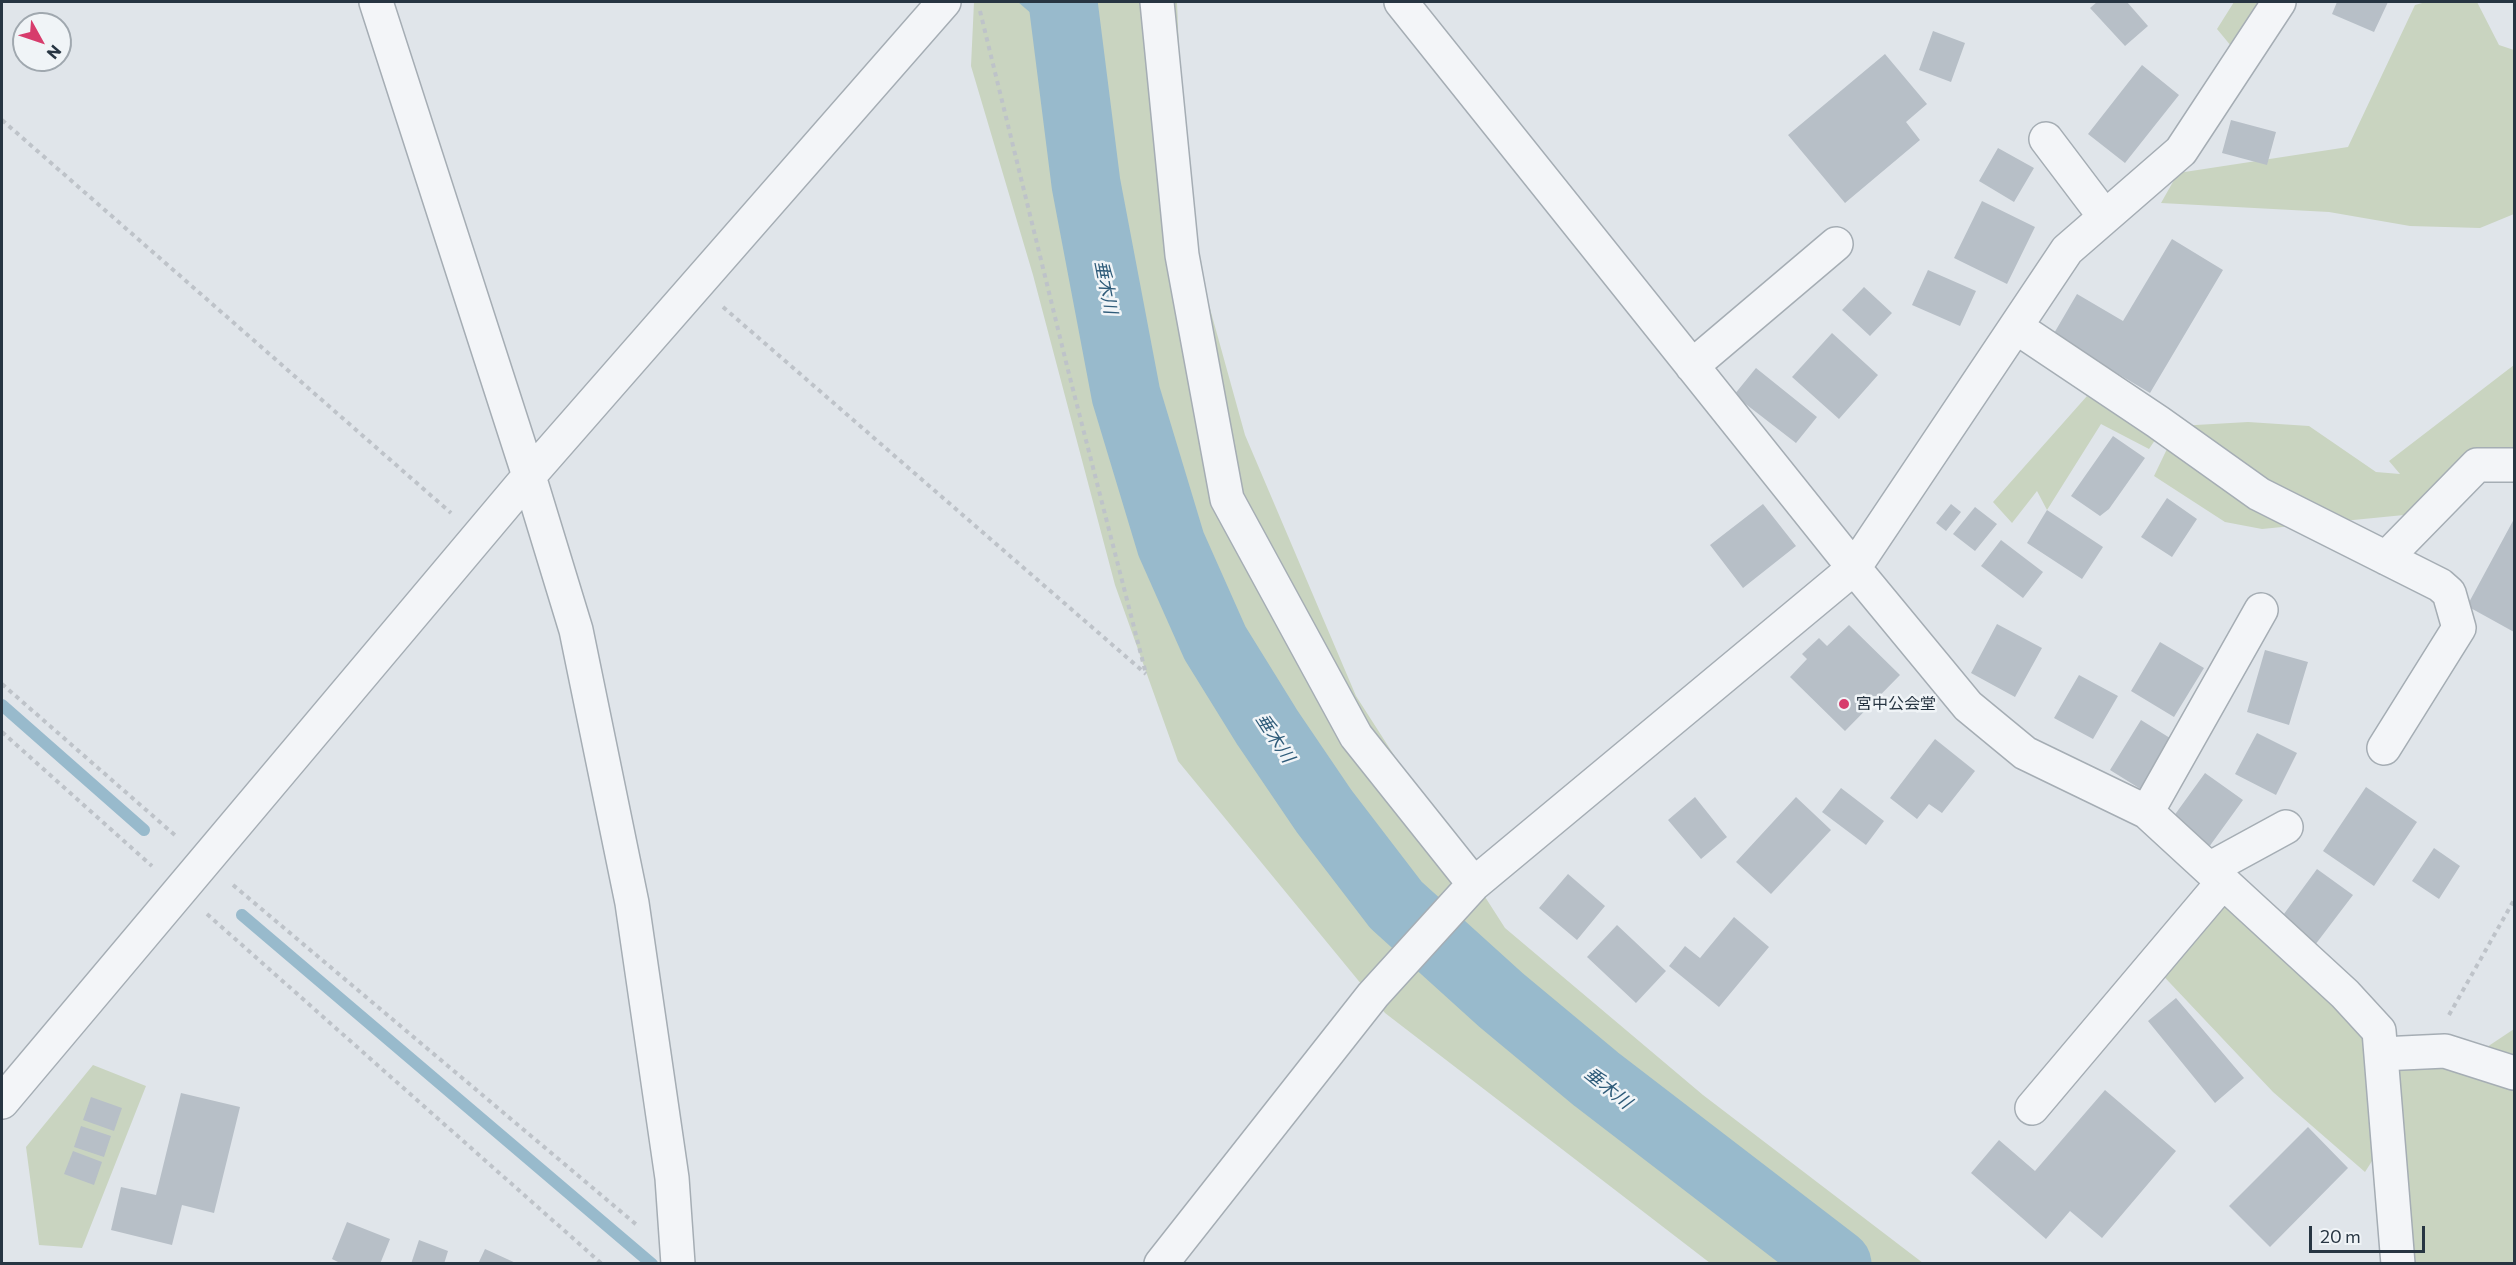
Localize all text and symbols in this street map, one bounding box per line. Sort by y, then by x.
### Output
north arrow [12,12,72,72]
text: N [44,42,66,63]
water label: 垂木川 [1090,258,1122,316]
place label: 宮中公会堂 [1856,694,1936,714]
marker: 宮中公会堂 [1837,697,1851,711]
water label: 垂木川 [1251,709,1299,767]
water label: 垂木川 [1580,1063,1636,1113]
scale bar [2312,1214,2428,1252]
text: 20 m [2320,1225,2361,1247]

